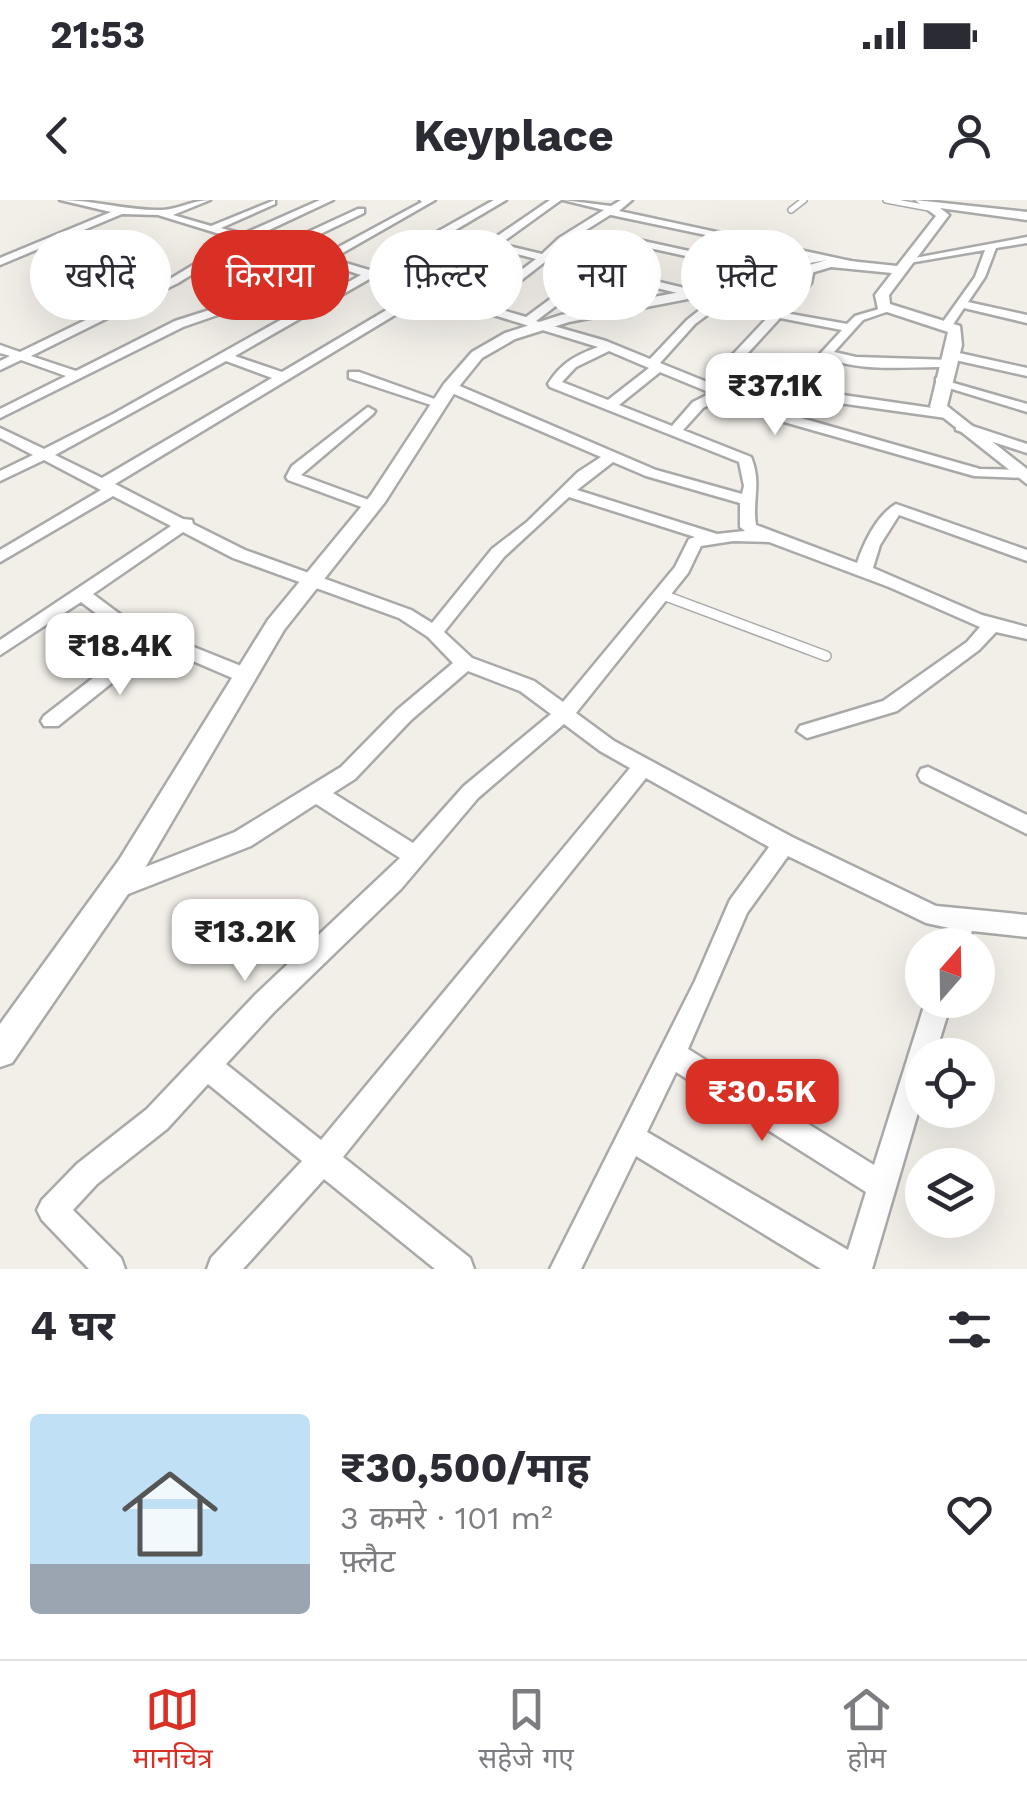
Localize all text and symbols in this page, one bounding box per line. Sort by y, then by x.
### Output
text: 21:53 [50,13,145,57]
icon: back [30,108,85,163]
icon: person [942,108,997,163]
text: Keyplace [413,109,614,162]
chip: खरीदें [30,230,171,320]
chip: किराया [191,230,349,320]
chip: फ़िल्टर [369,230,523,320]
chip: नया [543,230,661,320]
chip: फ़्लैट [681,230,812,320]
pin: ₹37.1K [694,353,856,438]
text: ₹37.1K [728,366,822,404]
pin: ₹18.4K [39,613,201,698]
text: ₹18.4K [67,626,173,664]
pin: ₹13.2K [164,899,326,984]
text: ₹13.2K [194,912,296,950]
north arrow [905,928,995,1018]
map controls [905,928,995,1238]
button: locate [905,1038,995,1128]
pin: ₹30.5K [681,1059,843,1144]
text: ₹30.5K [708,1072,816,1110]
button: layers [905,1148,995,1238]
text: 4 घर [30,1301,115,1350]
icon: filters [942,1302,997,1357]
text: ₹30,500/माह [340,1443,590,1492]
icon: home [110,1454,230,1574]
icon: heart [942,1487,997,1542]
text: 3 कमरे · 101 m² [340,1499,553,1537]
text: फ़्लैट [340,1542,395,1580]
tab: मानचित्र [133,1682,213,1779]
tab: सहेजे गए [478,1682,574,1779]
tab: होम [839,1682,894,1779]

